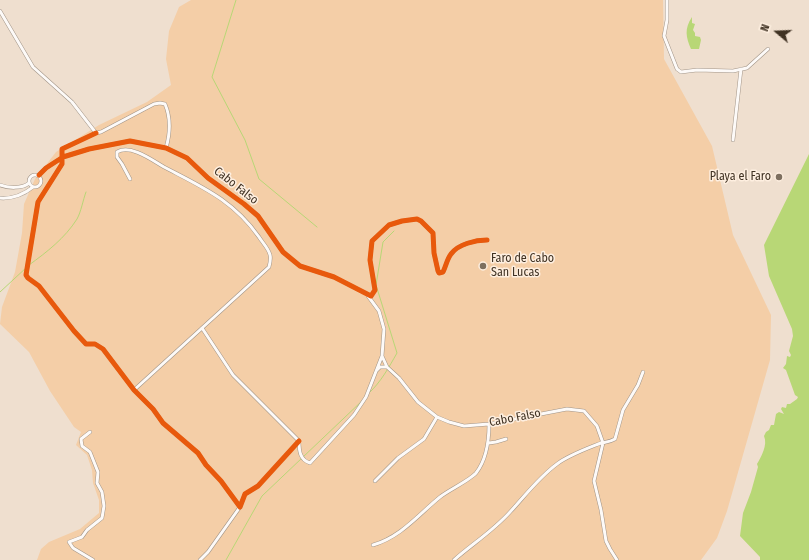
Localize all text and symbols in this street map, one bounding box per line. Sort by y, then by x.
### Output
north arrow [757,12,797,52]
text: N [758,23,772,33]
street label: Cabo Falso [211,164,261,208]
place label: Playa el Faro [710,170,771,184]
marker: Playa el Faro [774,172,784,182]
place label: Faro de Cabo San Lucas [491,252,554,280]
marker: Faro de Cabo San Lucas [478,261,488,271]
street label: Cabo Falso [488,406,542,430]

